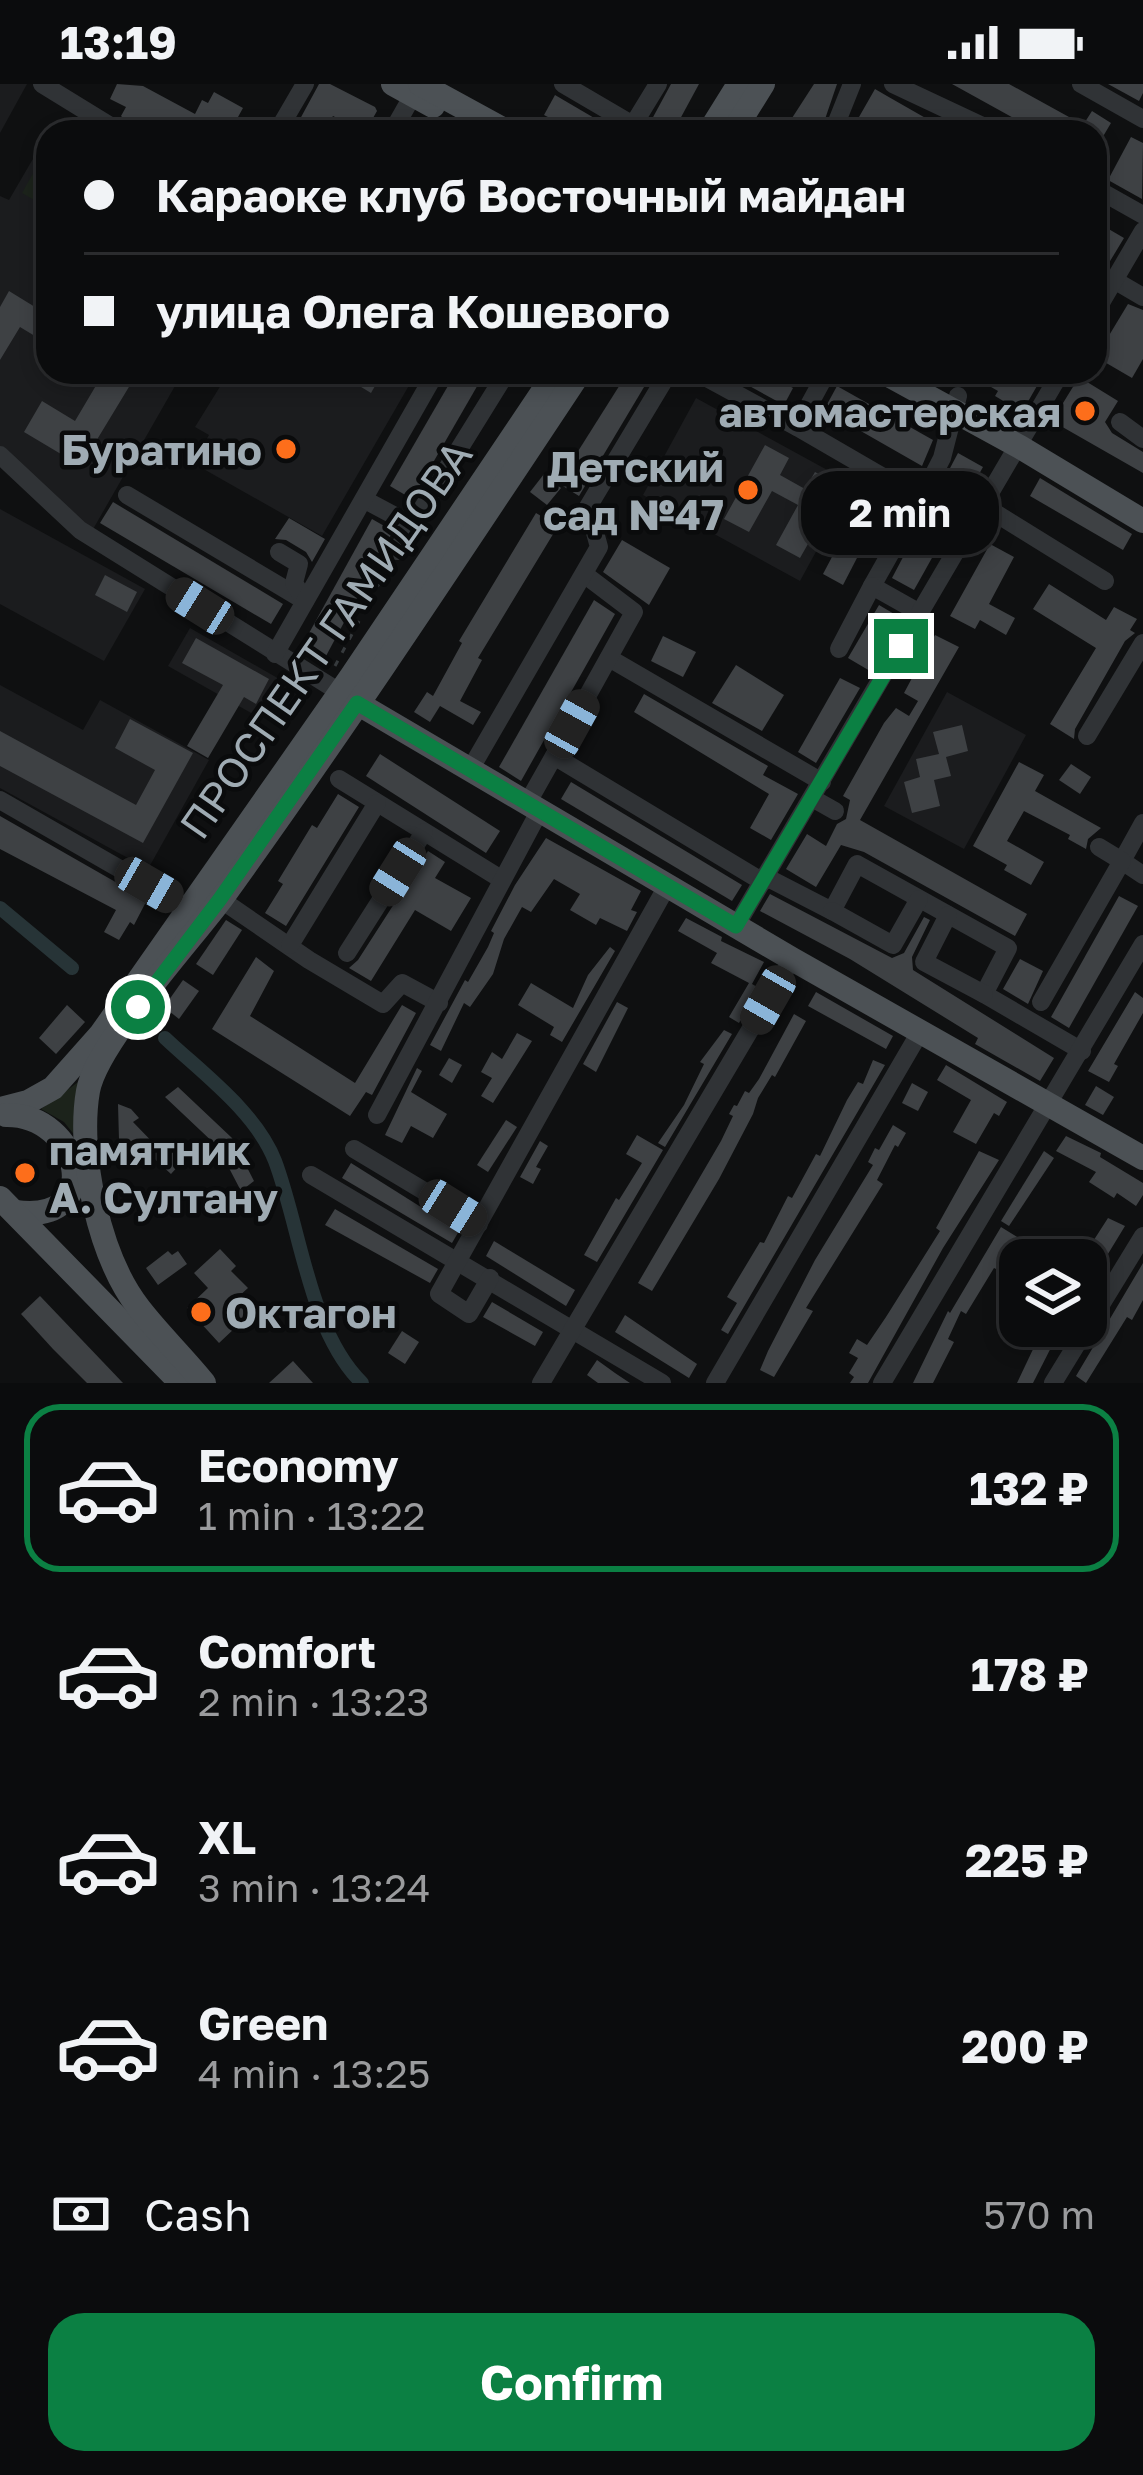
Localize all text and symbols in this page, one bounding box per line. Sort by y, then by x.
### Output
text: 13:19 [60,15,177,69]
text: Караоке клуб Восточный майдан [156,168,906,222]
text: улица Олега Кошевого [156,284,670,338]
place label: автомастерская [718,386,1061,436]
marker: автомастерская [1072,398,1098,424]
place label: Буратино [61,424,262,474]
street label: ПРОСПЕКТ ГАМИДОВА [169,431,481,847]
marker: Буратино [273,436,299,462]
place label: Детский сад №47 [543,441,724,539]
callout: 2 min [802,472,1000,556]
marker: Детский сад №47 [735,477,761,503]
text: 2 min [849,489,951,536]
car [160,572,240,640]
route end [874,619,928,673]
car [539,684,605,764]
car [364,832,432,912]
car [109,851,189,919]
car [734,960,802,1040]
route start [111,980,165,1034]
place label: памятник А. Султану [49,1124,278,1222]
marker: памятник А. Султану [12,1160,38,1186]
car [413,1174,493,1242]
map controls [999,1239,1107,1347]
button: layers [999,1239,1107,1347]
place label: Октагон [225,1287,397,1337]
marker: Октагон [188,1299,214,1325]
icon: car [54,1434,162,1542]
text: Economy [198,1438,399,1492]
text: 132 ₽ [969,1461,1089,1515]
text: 1 min · 13:22 [198,1492,426,1539]
icon: car [54,1620,162,1728]
text: Comfort [198,1624,376,1678]
text: 178 ₽ [971,1647,1089,1701]
text: 2 min · 13:23 [198,1678,429,1725]
icon: car [54,1806,162,1914]
text: XL [198,1810,256,1864]
text: 225 ₽ [965,1833,1089,1887]
text: 3 min · 13:24 [198,1864,431,1911]
icon: car [54,1992,162,2100]
text: Green [198,1996,328,2050]
text: 200 ₽ [961,2019,1089,2073]
text: 4 min · 13:25 [198,2050,430,2097]
icon: cash [48,2181,114,2247]
text: Cash [144,2187,252,2241]
text: 570 m [983,2191,1095,2238]
button: Confirm [48,2313,1095,2451]

